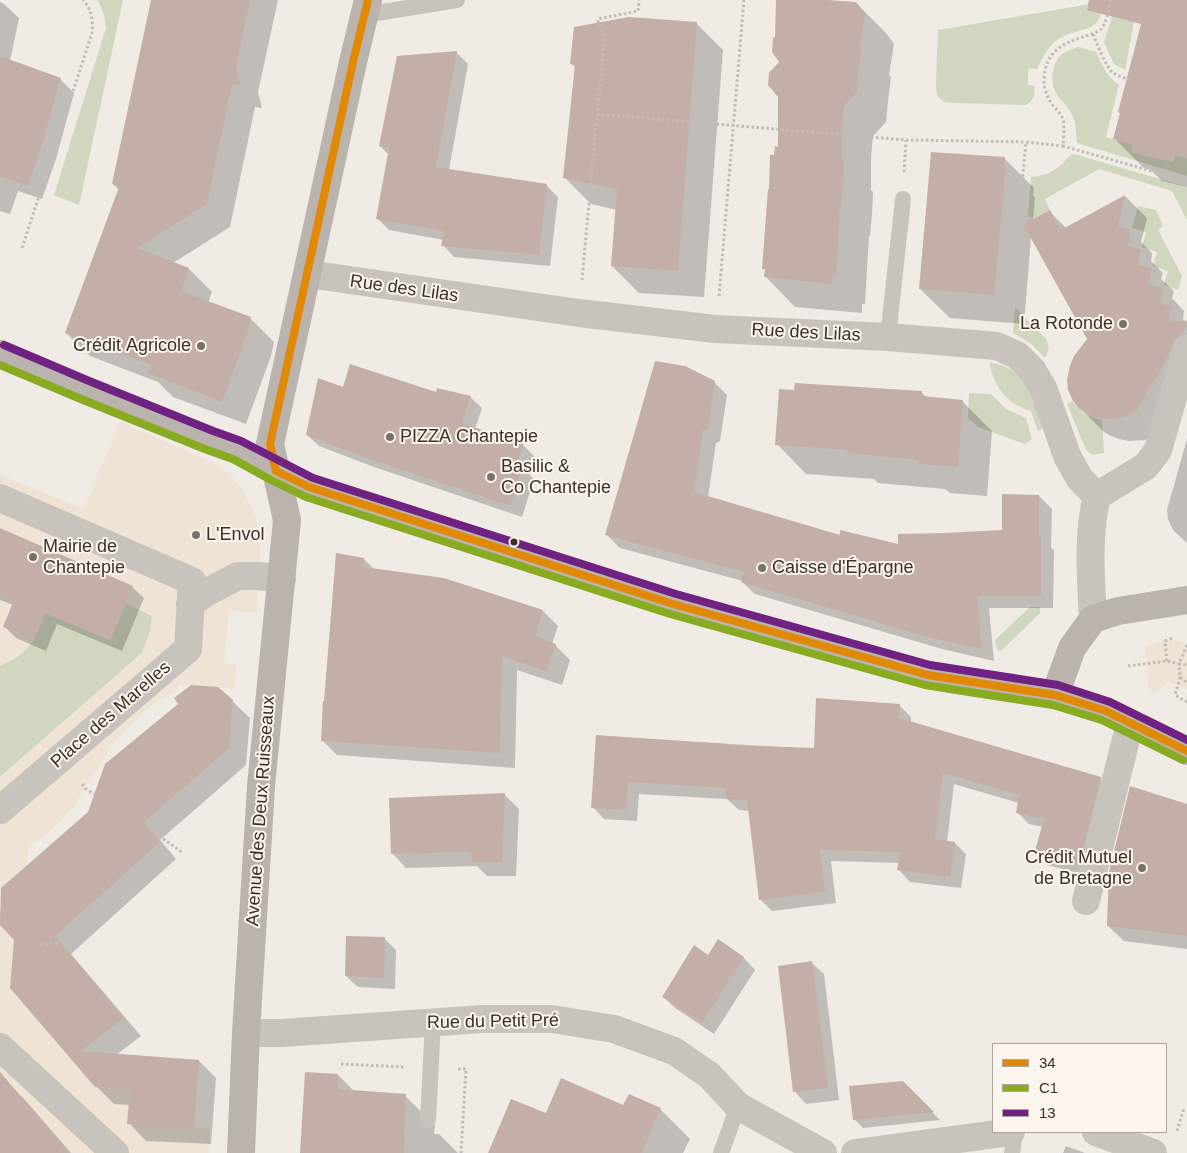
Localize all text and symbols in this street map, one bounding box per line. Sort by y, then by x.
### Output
street label: Rue des Lilas [348,271,460,307]
place label: La Rotonde [1020,313,1113,335]
marker: La Rotonde [1117,318,1129,330]
street label: Rue des Lilas [751,319,861,347]
place label: Crédit Agricole [73,335,191,357]
marker: Crédit Agricole [195,340,207,352]
place label: PIZZA Chantepie [400,426,538,448]
marker: PIZZA Chantepie [384,431,396,443]
place label: Basilic & Co Chantepie [501,456,611,498]
marker: Basilic & Co Chantepie [485,471,497,483]
place label: L'Envol [206,524,264,546]
marker: L'Envol [190,529,202,541]
place label: Mairie de Chantepie [43,536,125,578]
unlabelled marker [509,537,519,547]
marker: Mairie de Chantepie [27,551,39,563]
place label: Caisse d'Épargne [772,557,914,579]
marker: Caisse d'Épargne [756,562,768,574]
street label: Place des Marelles [47,657,175,773]
street label: Avenue des Deux Ruisseaux [242,695,280,927]
place label: Crédit Mutuel de Bretagne [1025,847,1132,890]
marker: Crédit Mutuel de Bretagne [1136,862,1148,874]
street label: Rue du Petit Pré [427,1010,559,1034]
legend [992,1043,1167,1133]
text: 34 [1039,1054,1056,1071]
text: C1 [1039,1079,1058,1096]
text: 13 [1039,1104,1056,1121]

